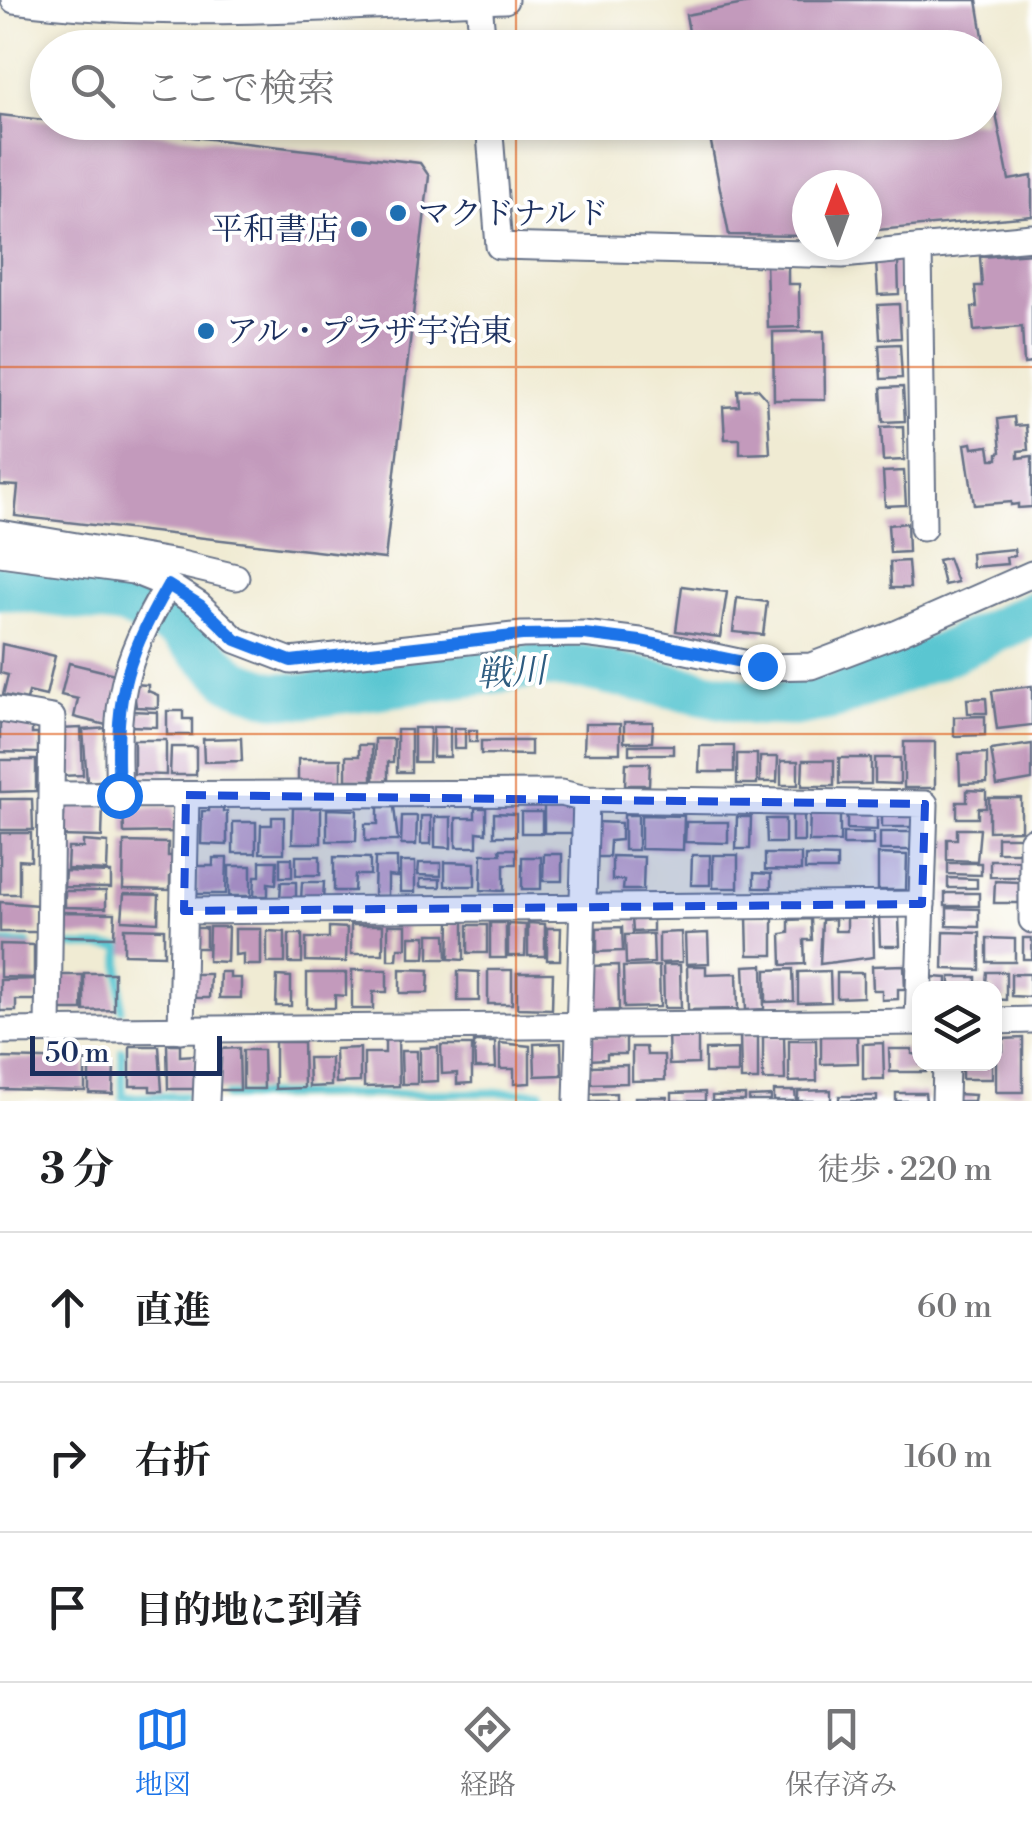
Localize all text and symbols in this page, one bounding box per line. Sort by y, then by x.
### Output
search box [30,30,1002,140]
icon: search [65,58,120,113]
text: ここで検索 [145,66,335,113]
north arrow [792,170,882,260]
place label: マクドナルド [418,194,608,234]
marker: マクドナルド [387,202,409,224]
place label: 平和書店 [211,210,339,250]
marker: 平和書店 [348,218,370,240]
place label: アル・プラザ宇治東 [226,312,513,352]
marker: アル・プラザ宇治東 [195,320,217,342]
route end [740,644,786,690]
water label: 戦川 [475,649,552,697]
route start [97,773,143,819]
map controls [912,981,1002,1071]
button: layers [912,981,1002,1071]
scale bar [30,1031,222,1076]
text: 50 m [45,1036,109,1071]
text: 3 分 [40,1144,114,1197]
text: 徒歩 · 220 m [817,1150,992,1190]
icon: ahead [40,1280,95,1335]
text: 60 m [917,1287,992,1327]
text: 直進 [135,1288,211,1335]
icon: right [40,1430,95,1485]
text: 160 m [904,1437,992,1477]
text: 右折 [135,1438,211,1485]
icon: arrive [40,1580,95,1635]
text: 目的地に到着 [135,1588,363,1635]
tab: 地図 [135,1702,191,1803]
tab: 経路 [460,1702,516,1803]
tab: 保存済み [785,1702,897,1803]

